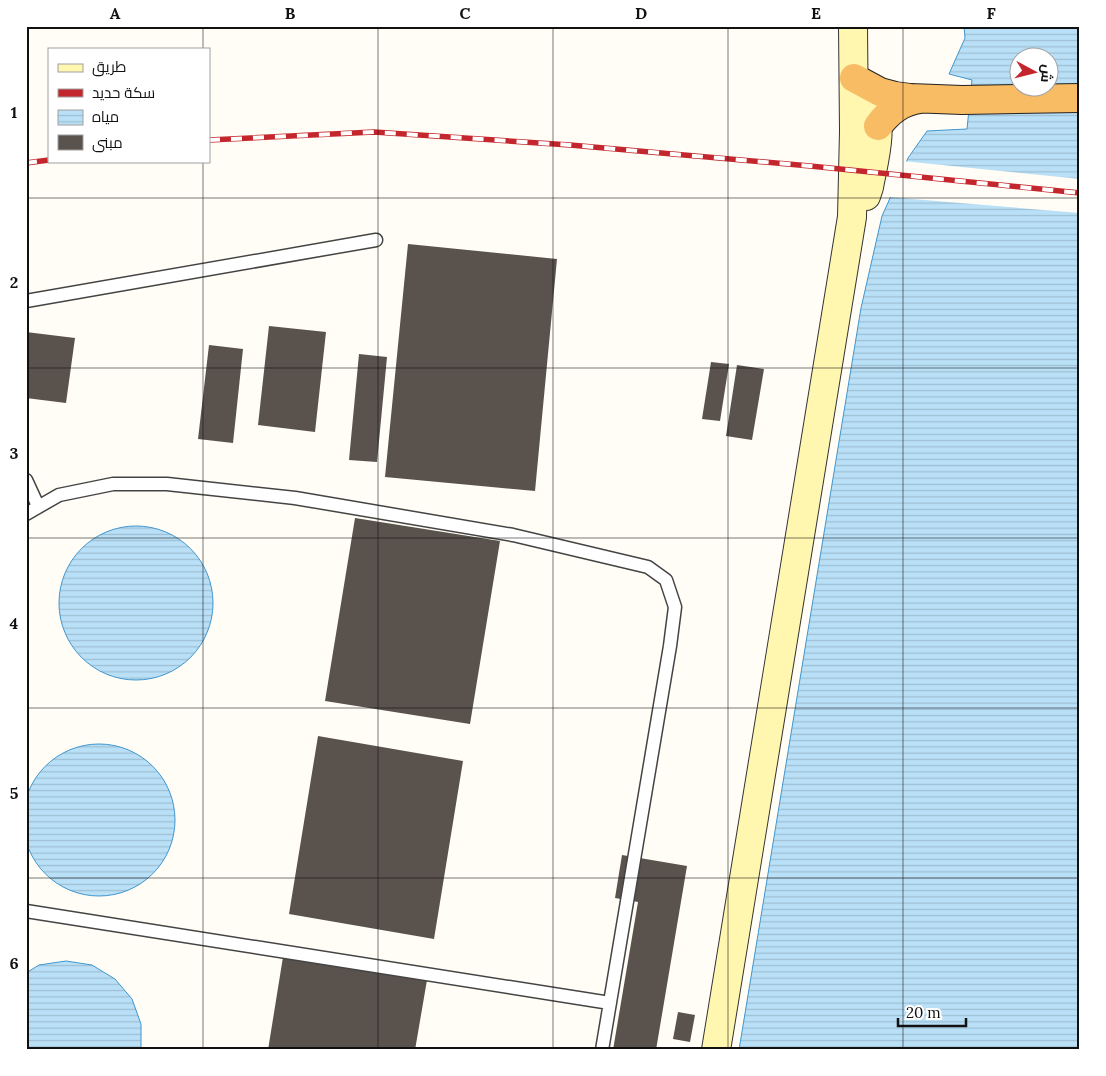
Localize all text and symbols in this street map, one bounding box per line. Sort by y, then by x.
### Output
text: A [110,3,121,23]
text: B [285,3,296,23]
text: C [459,3,471,23]
text: D [635,3,647,23]
text: E [811,3,821,23]
text: F [986,3,996,23]
legend [48,48,210,162]
north arrow [1008,48,1058,98]
text: طريق [92,57,126,77]
text: ش [1037,64,1057,84]
text: سكة حديد [92,83,155,102]
text: 1 [11,102,17,122]
text: مياه [92,107,119,126]
text: مبنى [92,133,123,153]
text: 2 [10,272,18,292]
text: 3 [10,443,19,463]
text: 4 [10,613,19,633]
text: 5 [10,783,19,803]
text: 6 [9,953,19,973]
scale bar [898,996,966,1028]
text: 20 m [906,1003,941,1022]

